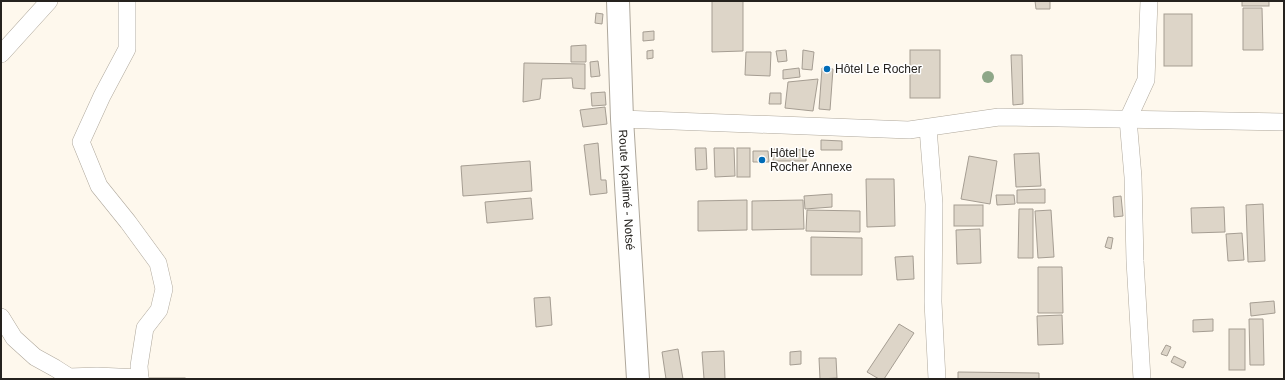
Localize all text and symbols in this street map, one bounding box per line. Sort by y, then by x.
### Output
place label: Hôtel Le Rocher [835,62,922,76]
marker: Hôtel Le Rocher [822,64,832,74]
street label: Route Kpalimé - Notsé [616,129,637,251]
place label: Hôtel Le Rocher Annexe [770,146,852,174]
marker: Hôtel Le Rocher Annexe [757,155,767,165]

